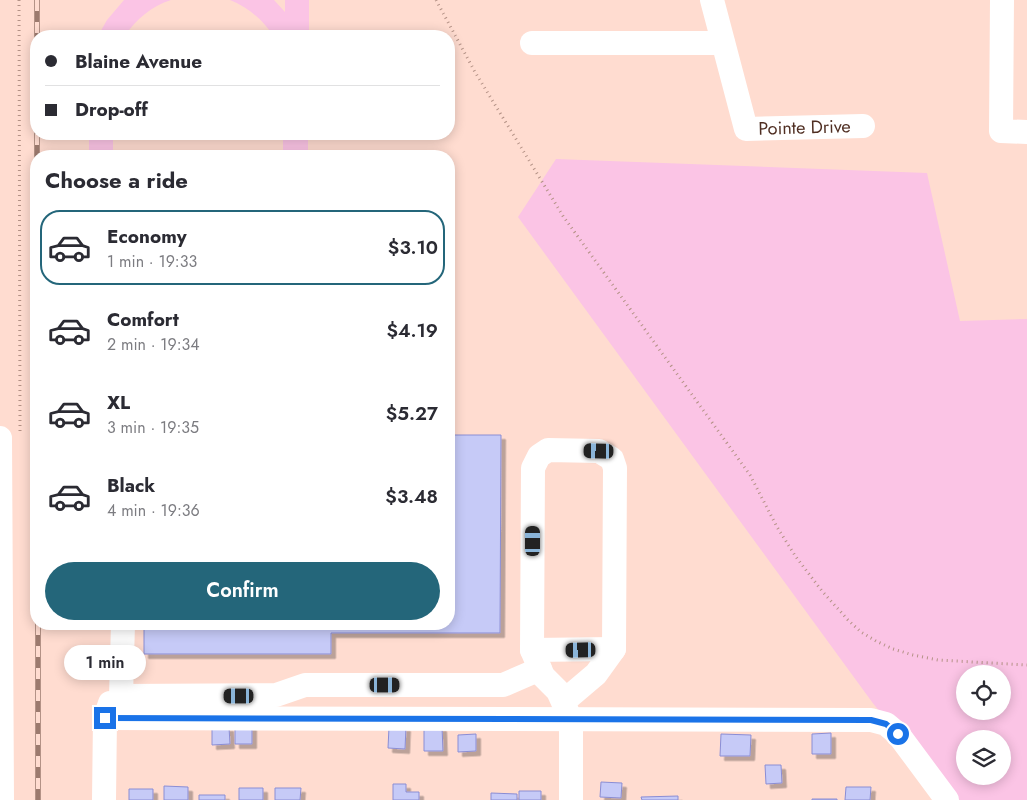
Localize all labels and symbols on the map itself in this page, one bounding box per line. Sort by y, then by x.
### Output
street label: Pointe Drive [758,113,851,142]
car [583,443,614,459]
car [525,526,540,556]
car [565,642,596,658]
callout: 1 min [64,646,146,680]
car [370,678,400,693]
car [224,689,254,704]
route end [94,707,116,729]
route start [887,723,909,745]

